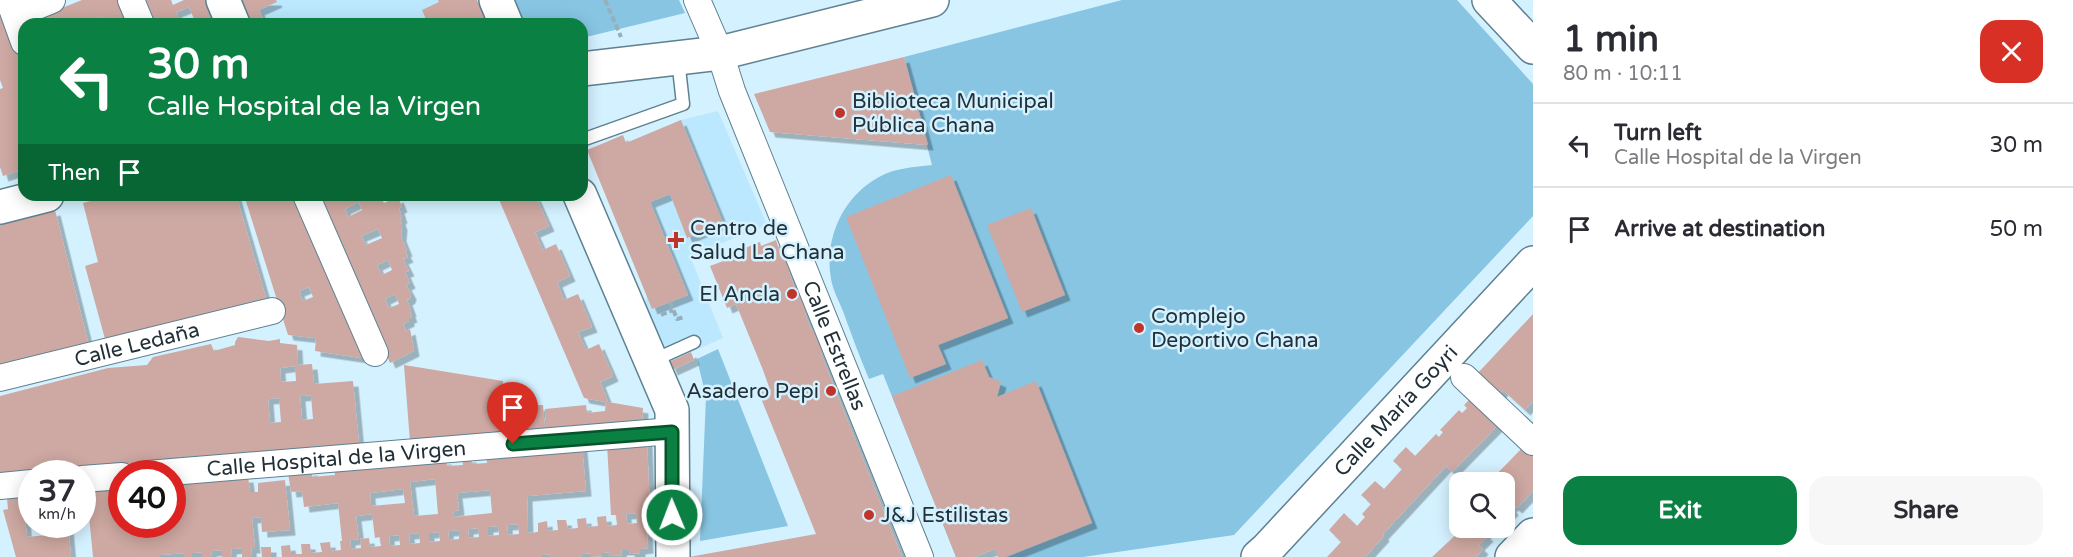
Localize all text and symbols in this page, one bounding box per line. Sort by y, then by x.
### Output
text: 1 min [1563,18,1659,61]
button: close [1980,20,2043,83]
text: 30 m [147,39,249,90]
icon: left [48,42,126,120]
text: 80 m · 10:11 [1563,62,1683,86]
place label: Biblioteca Municipal Pública Chana [852,89,1054,138]
text: Calle Hospital de la Virgen [147,90,481,123]
marker: Biblioteca Municipal Pública Chana [833,106,847,120]
text: Turn left [1614,120,1702,146]
icon: left [1563,129,1596,162]
text: 30 m [1989,132,2043,158]
text: Calle Hospital de la Virgen [1614,146,1862,170]
icon: arrive [113,156,146,189]
text: Then [48,160,101,186]
icon: arrive [1563,213,1596,246]
place label: Centro de Salud La Chana [690,216,845,265]
text: Arrive at destination [1614,216,1825,242]
text: 50 m [1989,216,2043,242]
marker: Centro de Salud La Chana [667,231,685,249]
street label: Calle Estrellas [797,277,872,414]
place label: El Ancla [699,282,780,307]
marker: El Ancla [785,287,799,301]
place label: Complejo Deportivo Chana [1151,304,1319,353]
street label: Calle Ledaña [72,317,202,372]
marker: Complejo Deportivo Chana [1132,321,1146,335]
street label: Calle María Goyri [1329,340,1463,481]
place label: Asadero Pepi [686,379,819,404]
pin [487,382,538,444]
marker: Asadero Pepi [824,384,838,398]
icon: arrive [496,391,529,424]
street label: Calle Hospital de la Virgen [206,435,467,482]
speed limit sign: 40 [108,460,186,538]
map controls [1449,472,1515,538]
button: search [1449,472,1515,538]
text: 37 [38,473,76,510]
button: Exit [1563,476,1797,545]
button: Share [1809,476,2043,545]
position arrow [640,483,704,547]
place label: J&J Estilistas [881,503,1008,528]
text: km/h [38,505,76,523]
marker: J&J Estilistas [862,508,876,522]

